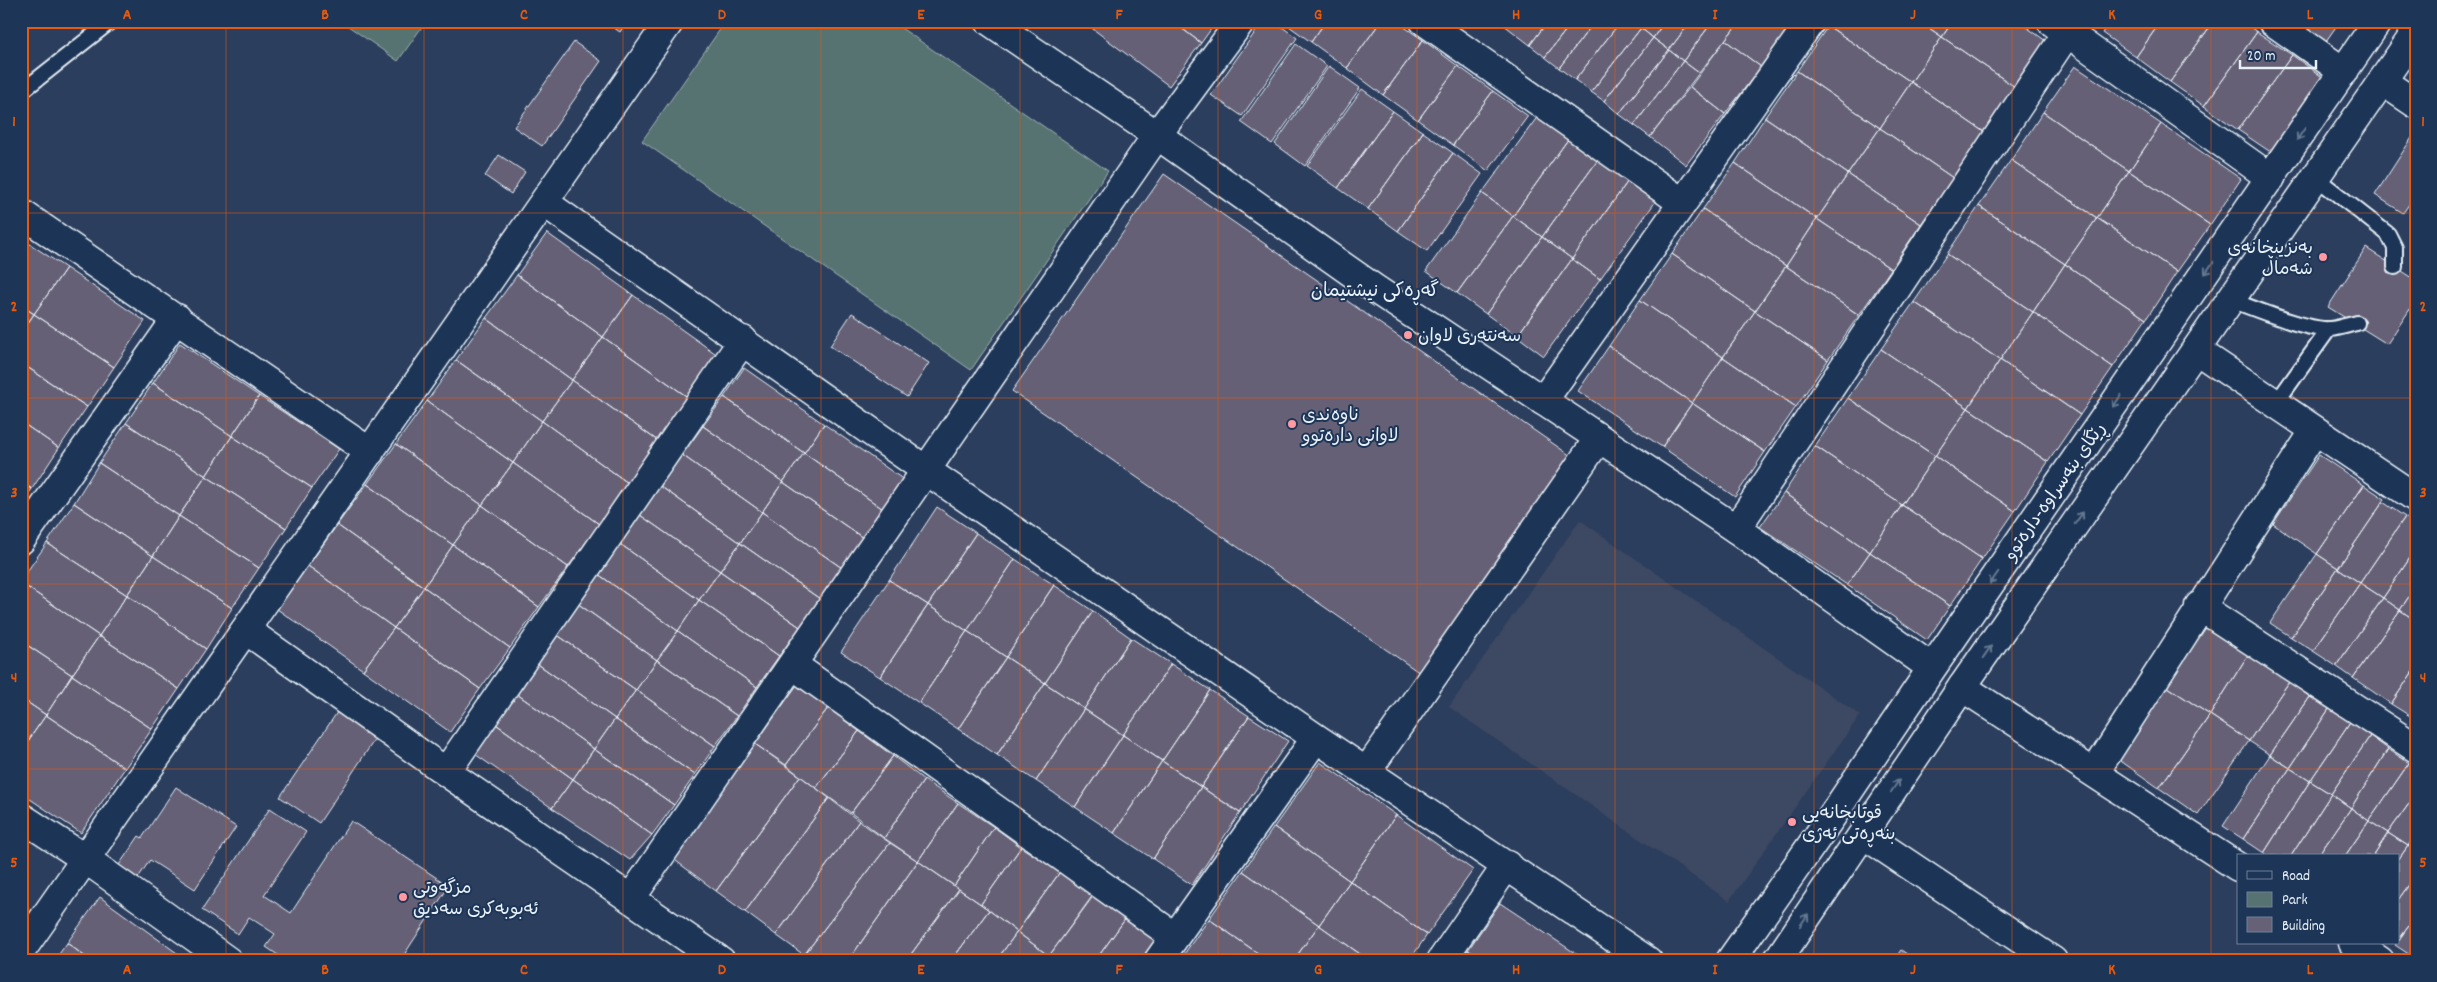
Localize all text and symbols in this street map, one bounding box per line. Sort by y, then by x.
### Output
text: A [123,4,132,27]
text: B [321,4,329,27]
text: C [520,4,528,27]
text: D [718,4,727,27]
text: E [917,4,925,27]
text: F [1115,4,1123,27]
text: G [1314,4,1322,27]
text: H [1512,4,1520,27]
text: I [1713,4,1719,27]
text: J [1910,4,1916,27]
text: K [2108,4,2116,27]
text: L [2307,4,2314,27]
scale bar [2240,38,2316,70]
text: 20 m [2247,46,2275,68]
text: 1 [12,111,16,134]
text: 1 [2421,111,2425,134]
one-way arrow [2296,126,2306,140]
place label: بەنزینخانەی شەماڵ [2228,237,2313,283]
marker: بەنزینخانەی شەماڵ [2317,251,2329,263]
one-way arrow [2204,260,2214,274]
district label: گەڕەکی نیشتیمان [1311,279,1439,306]
text: 2 [11,296,18,319]
text: 2 [2420,296,2427,319]
place label: سەنتەری لاوان [1418,325,1521,350]
marker: سەنتەری لاوان [1402,329,1414,341]
one-way arrow [2112,394,2122,408]
place label: ناوەندی لاوانی دارەتوو [1301,404,1398,450]
marker: ناوەندی لاوانی دارەتوو [1286,418,1298,430]
street label: ڕێگای بنەسراوە-دارەتوو [1998,419,2113,567]
text: 3 [10,482,18,505]
text: 3 [2419,482,2427,505]
one-way arrow [2074,511,2084,525]
one-way arrow [1989,571,1999,585]
one-way arrow [1982,645,1992,659]
text: 4 [11,667,17,690]
text: 4 [2420,667,2426,690]
one-way arrow [1890,779,1900,793]
place label: قوتابخانەیی بنەڕەتی ئەژی [1802,802,1895,848]
marker: قوتابخانەیی بنەڕەتی ئەژی [1786,816,1798,828]
text: 5 [10,852,18,875]
text: 5 [2419,852,2427,875]
legend [2237,854,2400,944]
text: Road [2282,866,2310,888]
place label: مزگەوتی ئەبوبەکری سەدیق [413,877,539,923]
text: Park [2282,890,2308,912]
marker: مزگەوتی ئەبوبەکری سەدیق [397,891,409,903]
one-way arrow [1799,914,1809,928]
text: Building [2282,916,2325,938]
text: A [123,959,132,982]
text: B [321,959,329,982]
text: C [520,959,528,982]
text: D [718,959,727,982]
text: E [917,959,925,982]
text: F [1115,959,1123,982]
text: G [1314,959,1322,982]
text: H [1512,959,1520,982]
text: I [1713,959,1719,982]
text: J [1910,959,1916,982]
text: K [2108,959,2116,982]
text: L [2307,959,2314,982]

